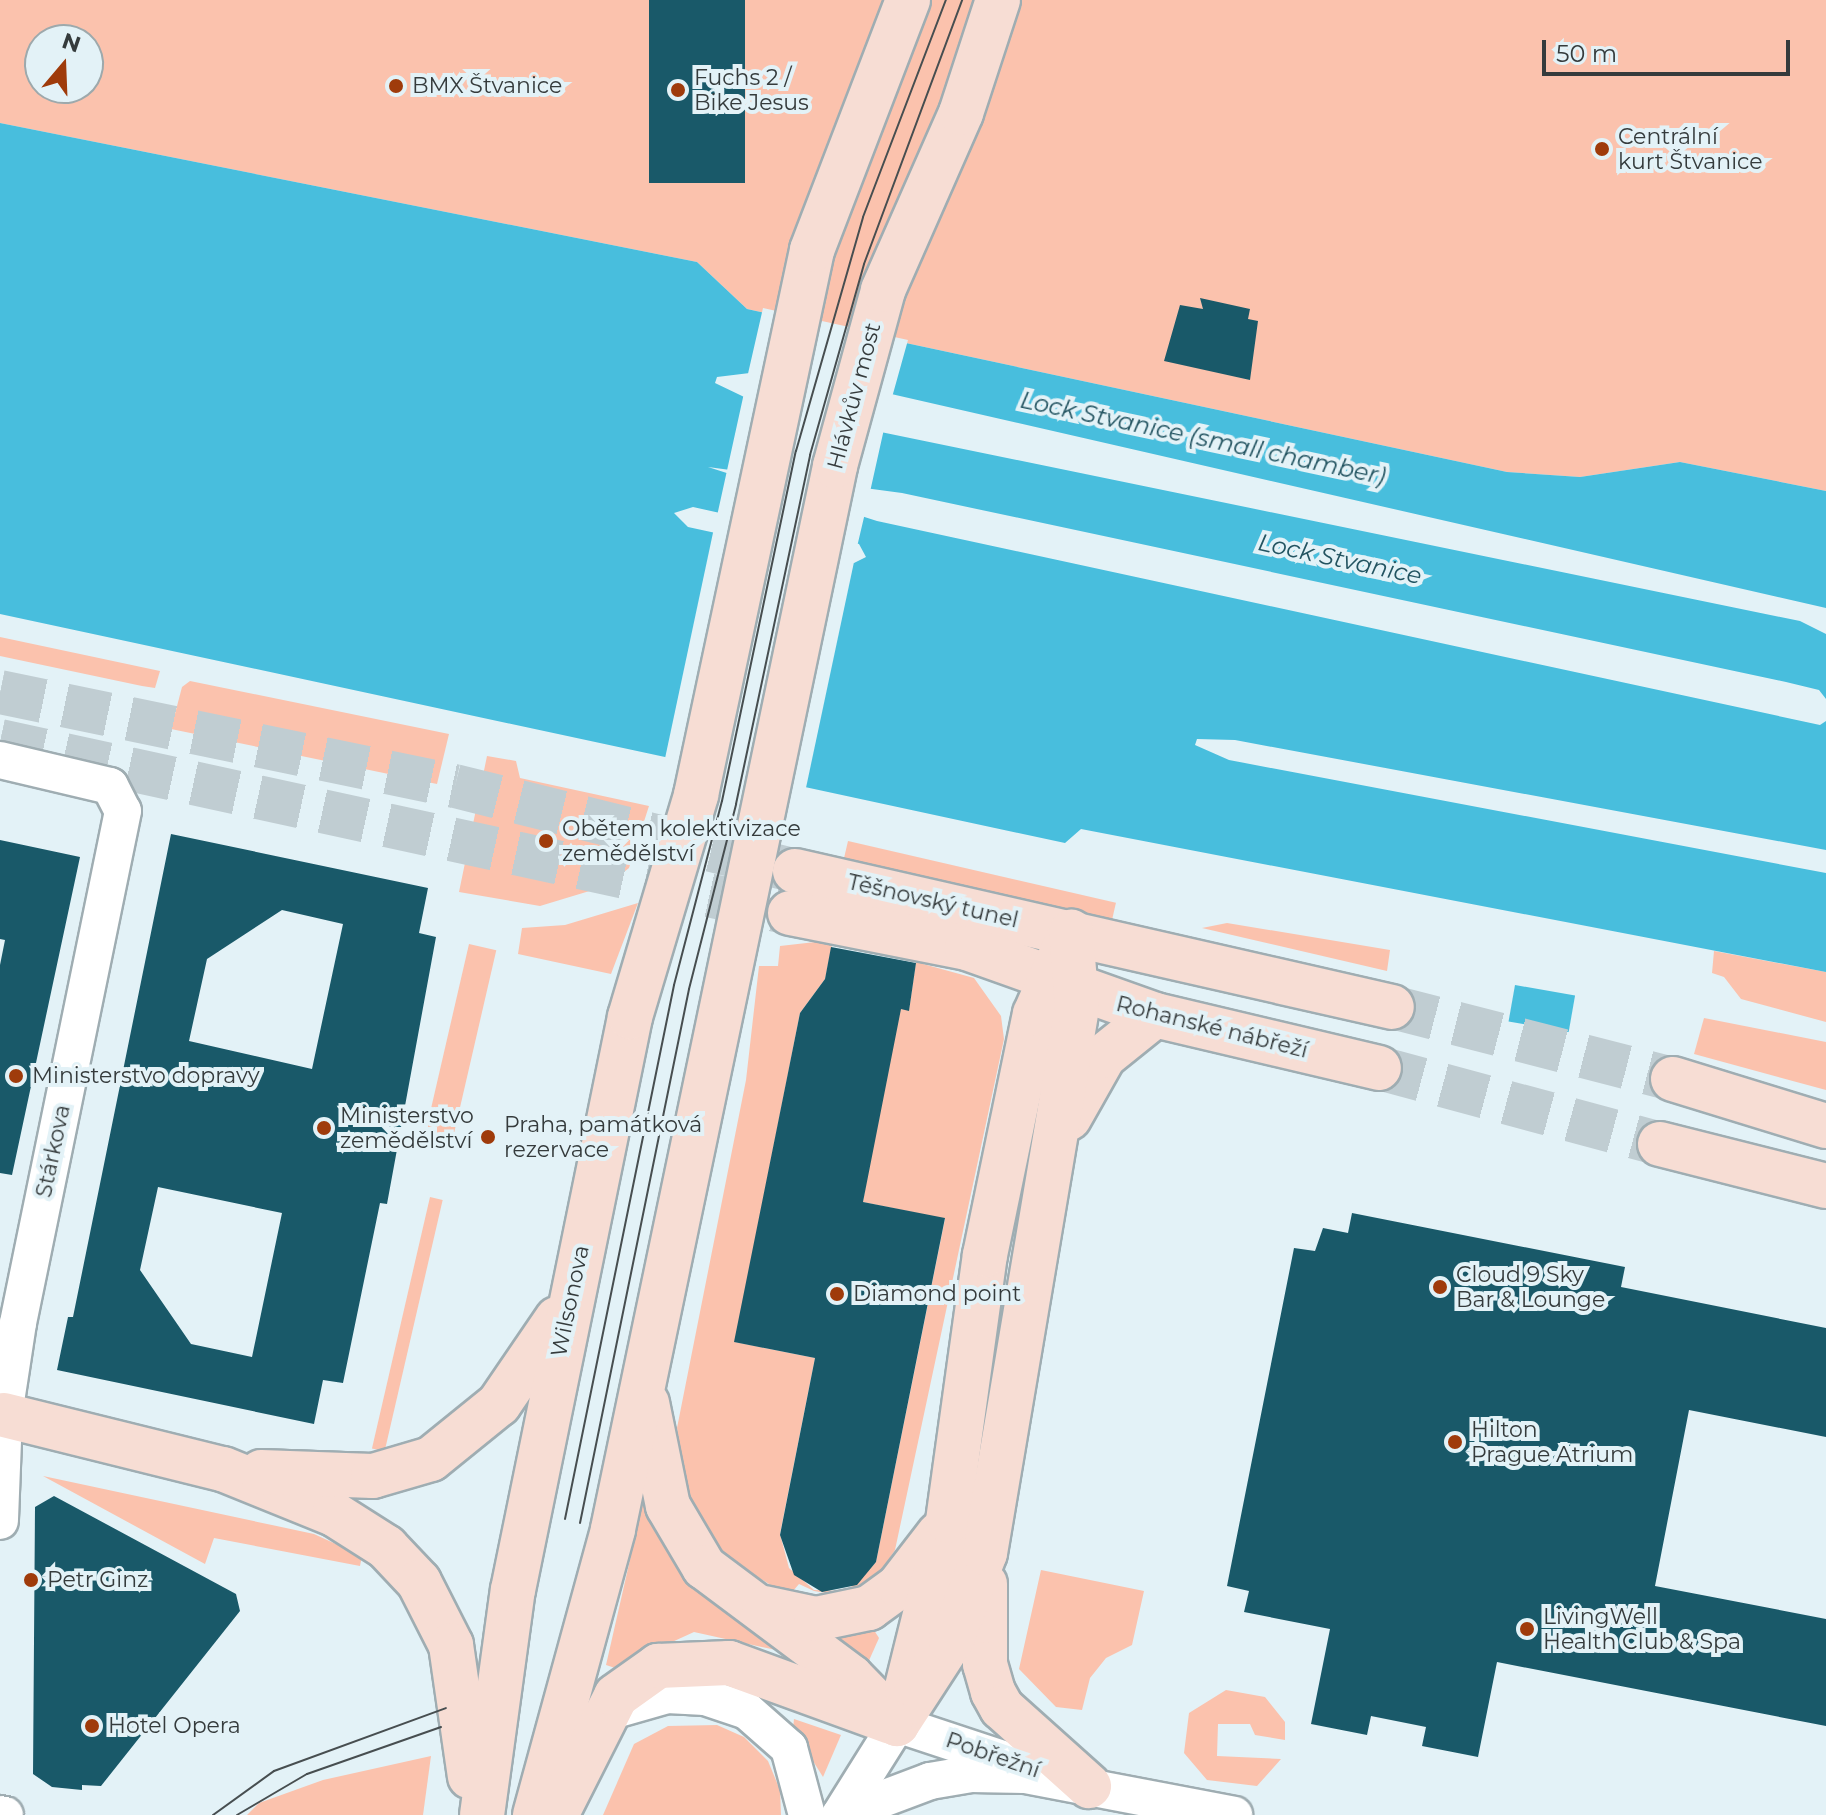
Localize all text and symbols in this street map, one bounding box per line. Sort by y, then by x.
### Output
north arrow [24,24,104,104]
scale bar [1546,24,1794,74]
text: N [59,27,84,58]
text: 50 m [1556,39,1617,68]
place label: Fuchs 2 / Bike Jesus [694,64,809,116]
place label: BMX Štvanice [412,73,562,99]
marker: BMX Štvanice [387,77,405,95]
marker: Fuchs 2 / Bike Jesus [669,81,687,99]
place label: Centrální kurt Štvanice [1618,123,1763,174]
marker: Centrální kurt Štvanice [1593,140,1611,158]
street label: Hlávkův most [822,320,886,472]
water label: Lock Stvanice (small chamber) [1018,385,1388,491]
water label: Lock Stvanice [1256,528,1424,590]
place label: Obětem kolektivizace zemědělství [562,815,801,866]
marker: Obětem kolektivizace zemědělství [537,832,555,850]
street label: Těšnovský tunel [845,869,1021,933]
street label: Rohanské nábřeží [1113,990,1311,1064]
place label: Ministerstvo dopravy [32,1063,260,1089]
marker: Ministerstvo dopravy [7,1067,25,1085]
street label: Stárkova [30,1102,76,1200]
place label: Ministerstvo zemědělství [340,1102,474,1154]
place label: Praha, památková rezervace [504,1111,702,1162]
marker: Ministerstvo zemědělství [315,1119,333,1137]
marker: Praha, památková rezervace [479,1128,497,1146]
street label: Wilsonova [545,1243,595,1359]
place label: Cloud 9 Sky Bar & Lounge [1456,1261,1605,1312]
marker: Cloud 9 Sky Bar & Lounge [1431,1278,1449,1296]
place label: Diamond point [853,1281,1021,1307]
marker: Diamond point [828,1285,846,1303]
place label: Hilton Prague Atrium [1471,1416,1633,1468]
marker: Hilton Prague Atrium [1446,1433,1464,1451]
place label: Petr Ginz [47,1567,148,1593]
marker: Petr Ginz [22,1571,40,1589]
place label: LivingWell Health Club & Spa [1543,1603,1741,1654]
marker: LivingWell Health Club & Spa [1518,1620,1536,1638]
place label: Hotel Opera [108,1713,241,1739]
marker: Hotel Opera [83,1717,101,1735]
street label: Pobřežní [942,1727,1044,1783]

